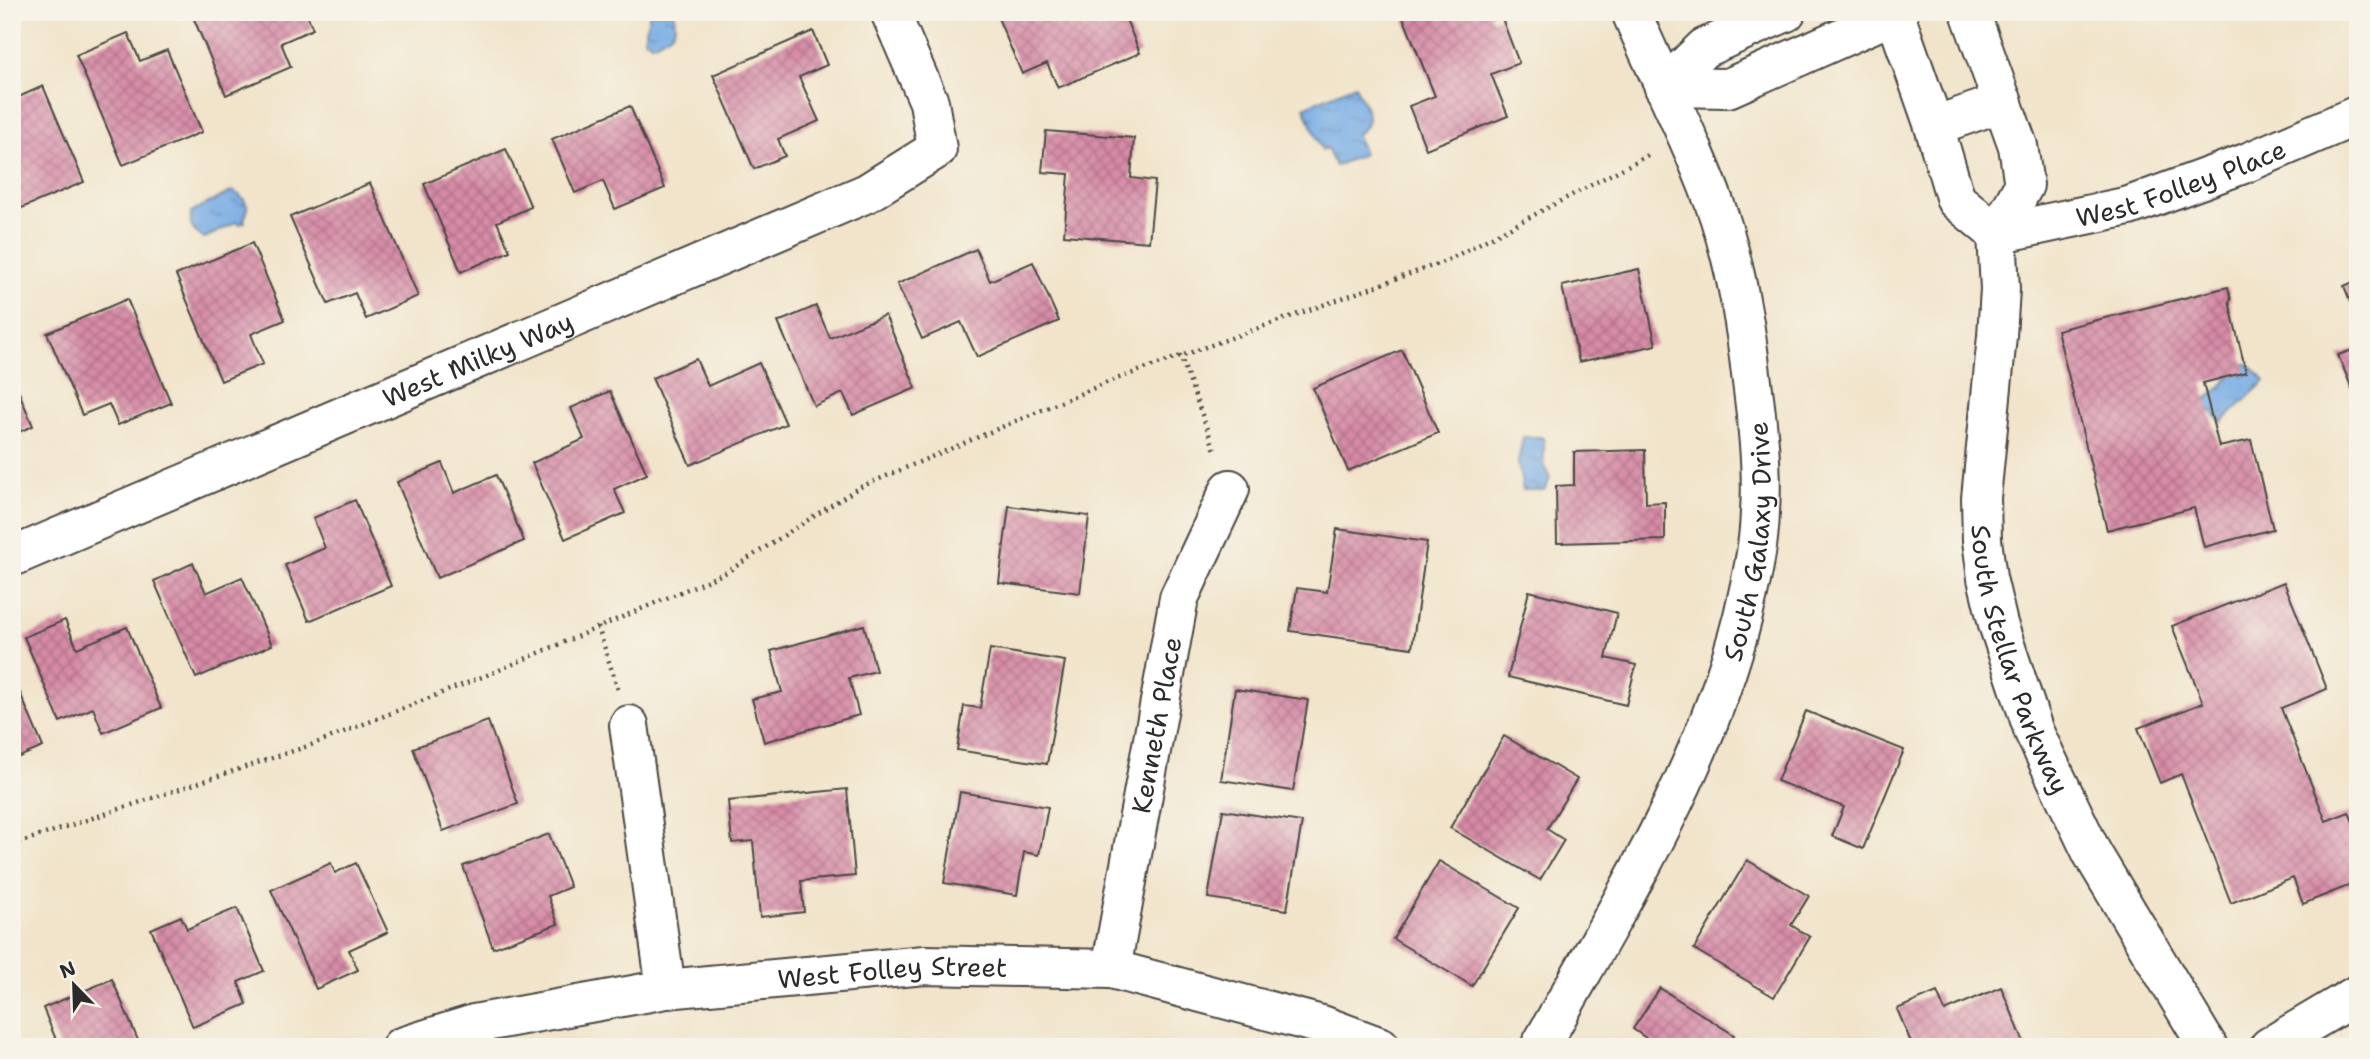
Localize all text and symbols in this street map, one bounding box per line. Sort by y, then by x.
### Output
street label: West Folley Place [2073,131,2291,234]
street label: West Milky Way [377,303,578,415]
street label: South Galaxy Drive [1714,420,1778,665]
street label: South Stellar Parkway [1964,524,2078,799]
street label: Kenneth Place [1122,634,1189,816]
street label: West Folley Street [776,947,1008,996]
north arrow [38,950,108,1020]
text: N [56,955,79,984]

